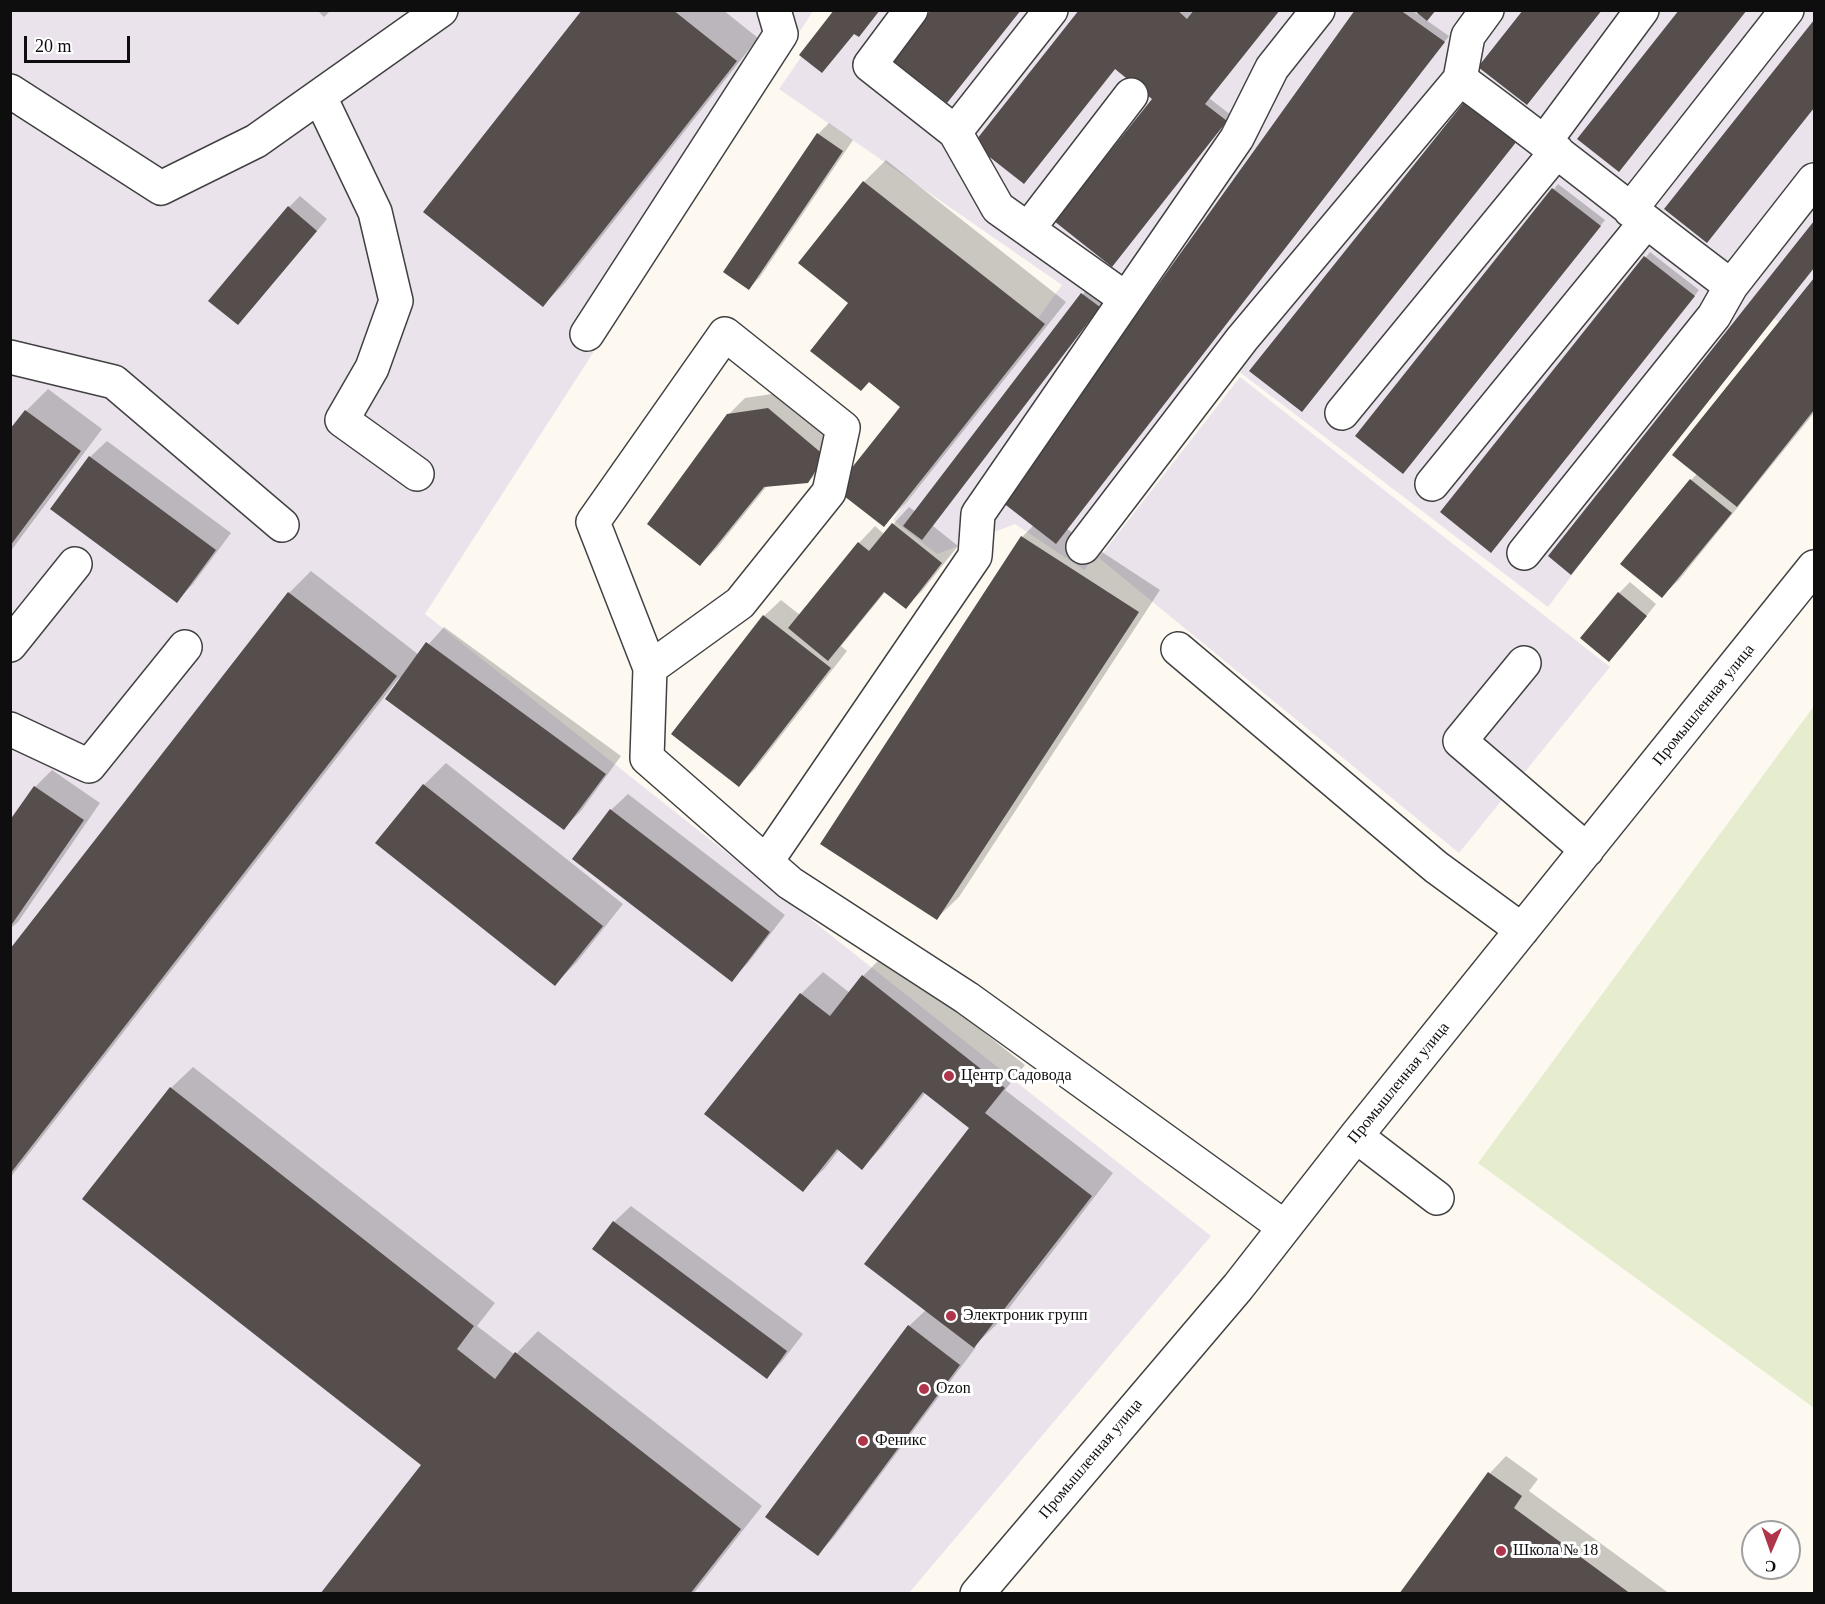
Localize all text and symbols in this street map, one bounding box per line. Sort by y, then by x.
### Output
scale bar [27,24,134,62]
text: 20 m [35,36,72,56]
street label: Промышленная улица [1649,640,1759,770]
street label: Промышленная улица [1344,1018,1454,1148]
place label: Центр Садовода [961,1066,1072,1086]
marker: Центр Садовода [942,1069,956,1083]
place label: Электроник групп [963,1306,1088,1326]
marker: Электроник групп [944,1309,958,1323]
place label: Ozon [936,1379,971,1399]
marker: Ozon [917,1382,931,1396]
street label: Промышленная улица [1035,1395,1147,1523]
place label: Феникс [875,1431,926,1451]
marker: Феникс [856,1434,870,1448]
north arrow [1741,1520,1801,1580]
place label: Школа № 18 [1513,1541,1598,1561]
marker: Школа № 18 [1494,1544,1508,1558]
text: С [1764,1558,1776,1575]

